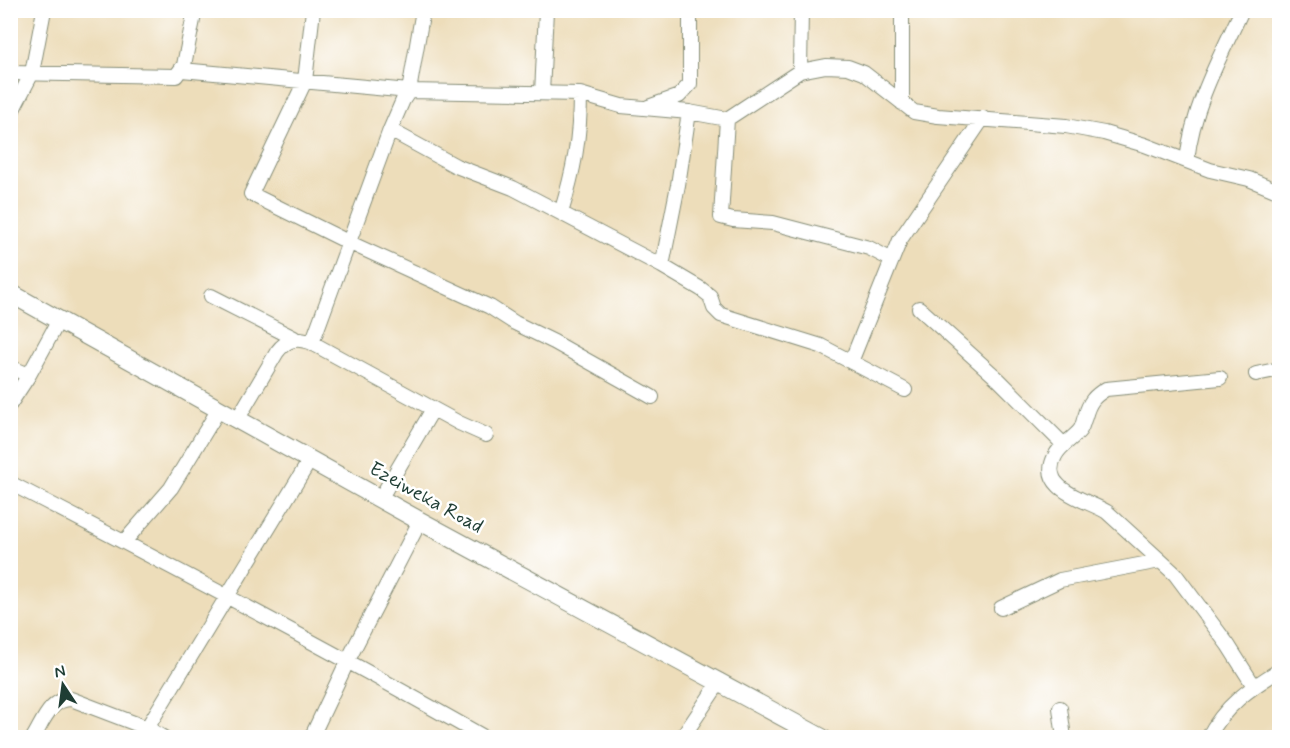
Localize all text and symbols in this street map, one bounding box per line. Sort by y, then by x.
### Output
street label: Ezeiweka Road [364,456,488,540]
north arrow [33,655,93,715]
text: N [52,660,68,683]

